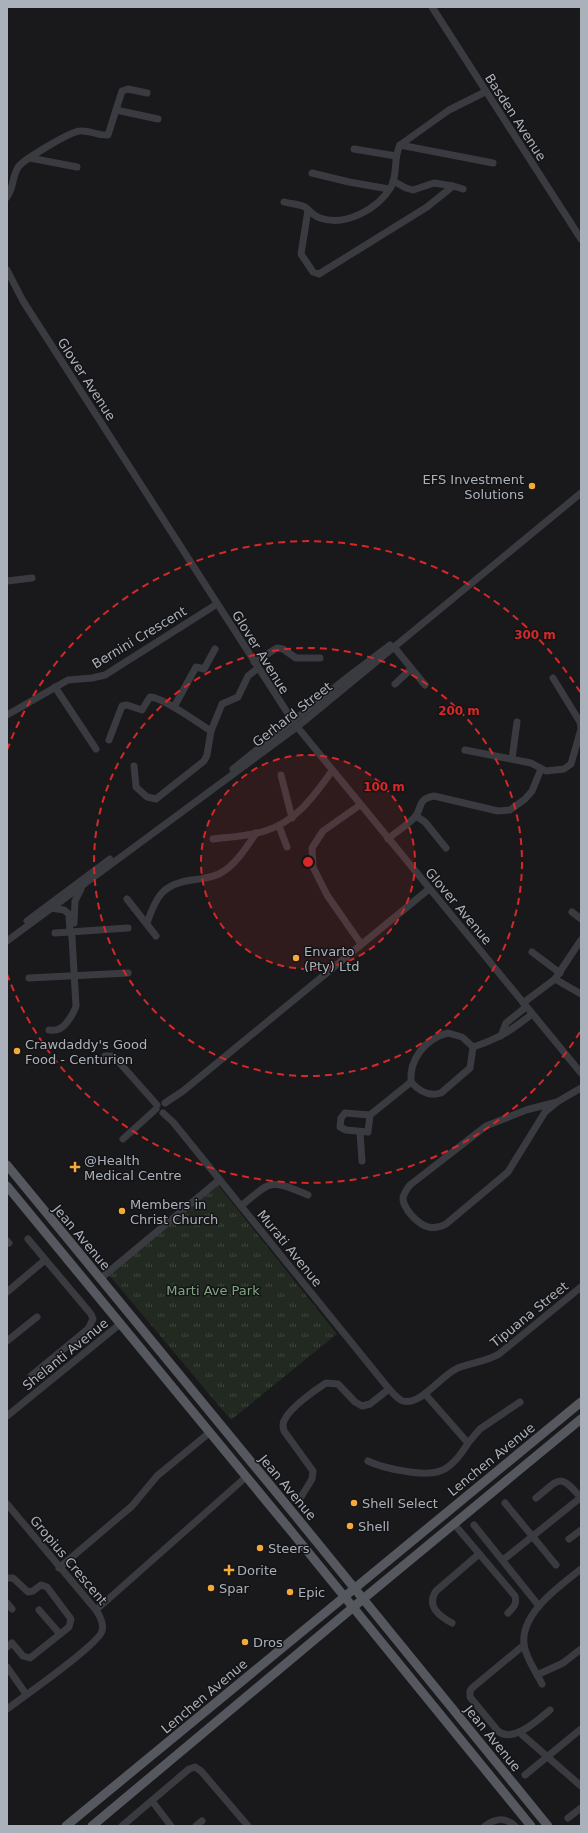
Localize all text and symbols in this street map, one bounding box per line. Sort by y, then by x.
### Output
street label: Basden Avenue [482,71,549,164]
street label: Glover Avenue [54,335,119,423]
place label: EFS Investment Solutions [423,472,524,502]
marker: EFS Investment Solutions [527,481,537,491]
street label: Bernini Crescent [89,603,189,671]
street label: Glover Avenue [229,608,292,697]
text: 300 m [514,628,556,642]
street label: Gerhard Street [250,679,335,750]
text: 200 m [438,704,480,718]
text: 100 m [363,780,405,794]
centre of rings [301,855,315,869]
street label: Glover Avenue [422,865,495,948]
place label: Envarto (Pty) Ltd [304,944,360,974]
marker: Envarto (Pty) Ltd [291,953,301,963]
place label: Crawdaddy's Good Food - Centurion [25,1037,147,1067]
marker: Crawdaddy's Good Food - Centurion [12,1046,22,1056]
place label: @Health Medical Centre [84,1153,181,1183]
marker: @Health Medical Centre [69,1161,81,1173]
place label: Members in Christ Church [130,1197,218,1227]
street label: Jean Avenue [49,1201,113,1273]
marker: Members in Christ Church [117,1206,127,1216]
street label: Murati Avenue [254,1207,325,1290]
street label: Tipuana Street [487,1279,571,1351]
park label: Marti Ave Park [166,1283,260,1298]
street label: Shelanti Avenue [20,1315,111,1393]
street label: Lenchen Avenue [445,1420,538,1499]
street label: Jean Avenue [255,1451,319,1523]
place label: Shell Select [362,1496,438,1511]
marker: Shell Select [349,1498,359,1508]
street label: Gropius Crescent [27,1513,110,1608]
place label: Shell [358,1519,390,1534]
marker: Shell [345,1521,355,1531]
place label: Steers [268,1541,310,1556]
marker: Steers [255,1543,265,1553]
place label: Dorite [237,1563,277,1578]
marker: Dorite [224,1565,234,1575]
place label: Spar [219,1581,249,1596]
marker: Spar [206,1583,216,1593]
place label: Epic [298,1585,325,1600]
marker: Epic [285,1587,295,1597]
place label: Dros [253,1635,283,1650]
marker: Dros [240,1637,250,1647]
street label: Lenchen Avenue [158,1656,250,1737]
street label: Jean Avenue [461,1702,524,1774]

